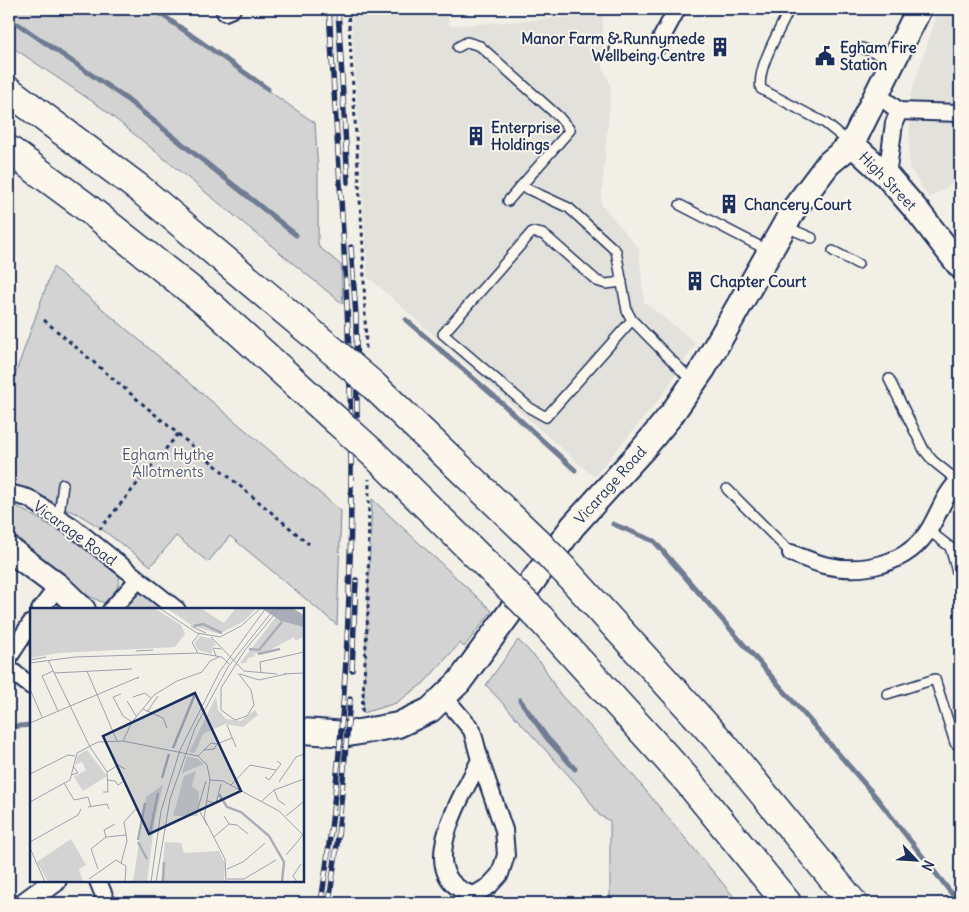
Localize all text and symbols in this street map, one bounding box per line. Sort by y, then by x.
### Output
place label: Manor Farm & Runnymede Wellbeing Centre [521,29,705,66]
building icon: Manor Farm & Runnymede Wellbeing Centre [709,36,731,58]
place label: Egham Fire Station [840,38,917,74]
public building icon: Egham Fire Station [814,45,836,67]
place label: Enterprise Holdings [491,118,560,155]
building icon: Enterprise Holdings [465,125,487,147]
street label: High Street [855,148,921,214]
building icon: Chancery Court [718,193,740,215]
place label: Chancery Court [744,195,852,215]
building icon: Chapter Court [684,270,706,292]
place label: Chapter Court [710,272,807,292]
street label: Vicarage Road [570,442,650,528]
park label: Egham Hythe Allotments [122,445,214,481]
street label: Vicarage Road [30,496,121,570]
inset map [30,608,304,882]
north arrow [892,834,942,884]
text: N [918,857,938,874]

